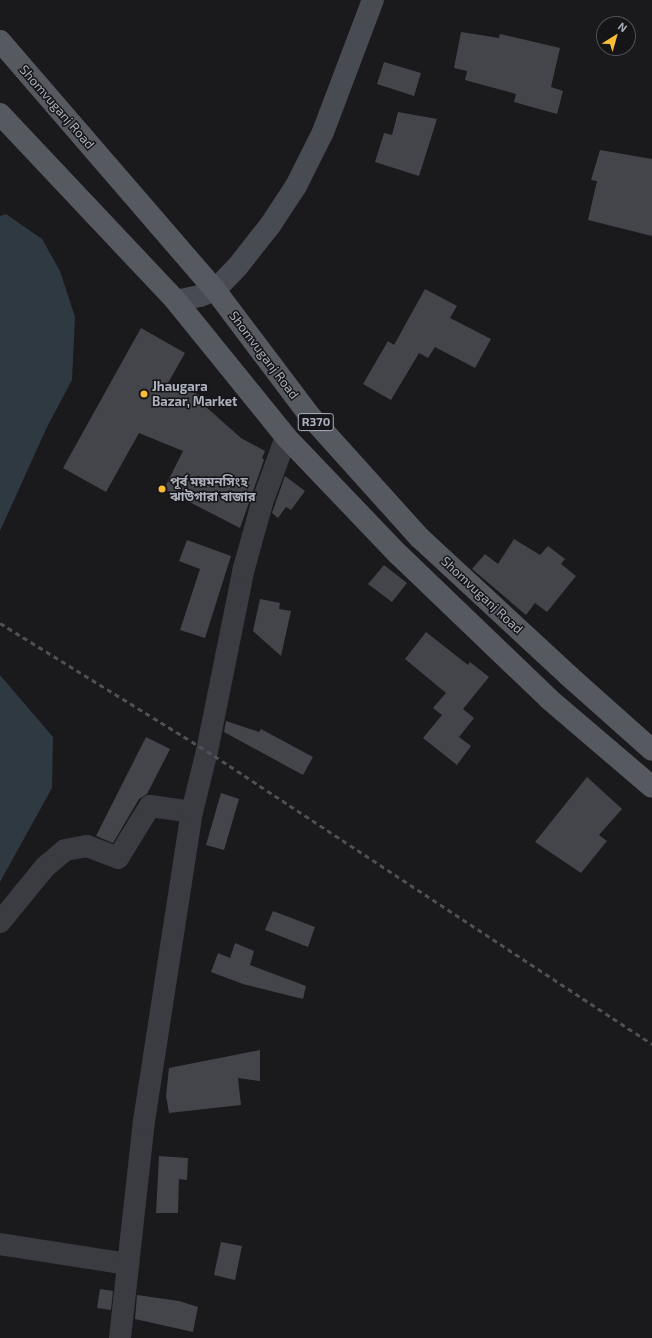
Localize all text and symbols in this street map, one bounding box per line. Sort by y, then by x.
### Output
north arrow [596,16,636,56]
text: N [616,19,630,34]
street label: Shomvuganj Road [16,62,98,152]
street label: Shomvuganj Road [226,308,302,402]
place label: Jhaugara Bazar, Market [152,379,237,410]
marker: Jhaugara Bazar, Market [139,389,149,399]
road number: R370 [297,412,335,432]
place label: পূর্ব ময়মনসিংহ ঝাউগারা বাজার [170,474,256,505]
marker: পূর্ব ময়মনসিংহ ঝাউগারা বাজার [157,484,167,494]
street label: Shomvuganj Road [438,553,526,637]

